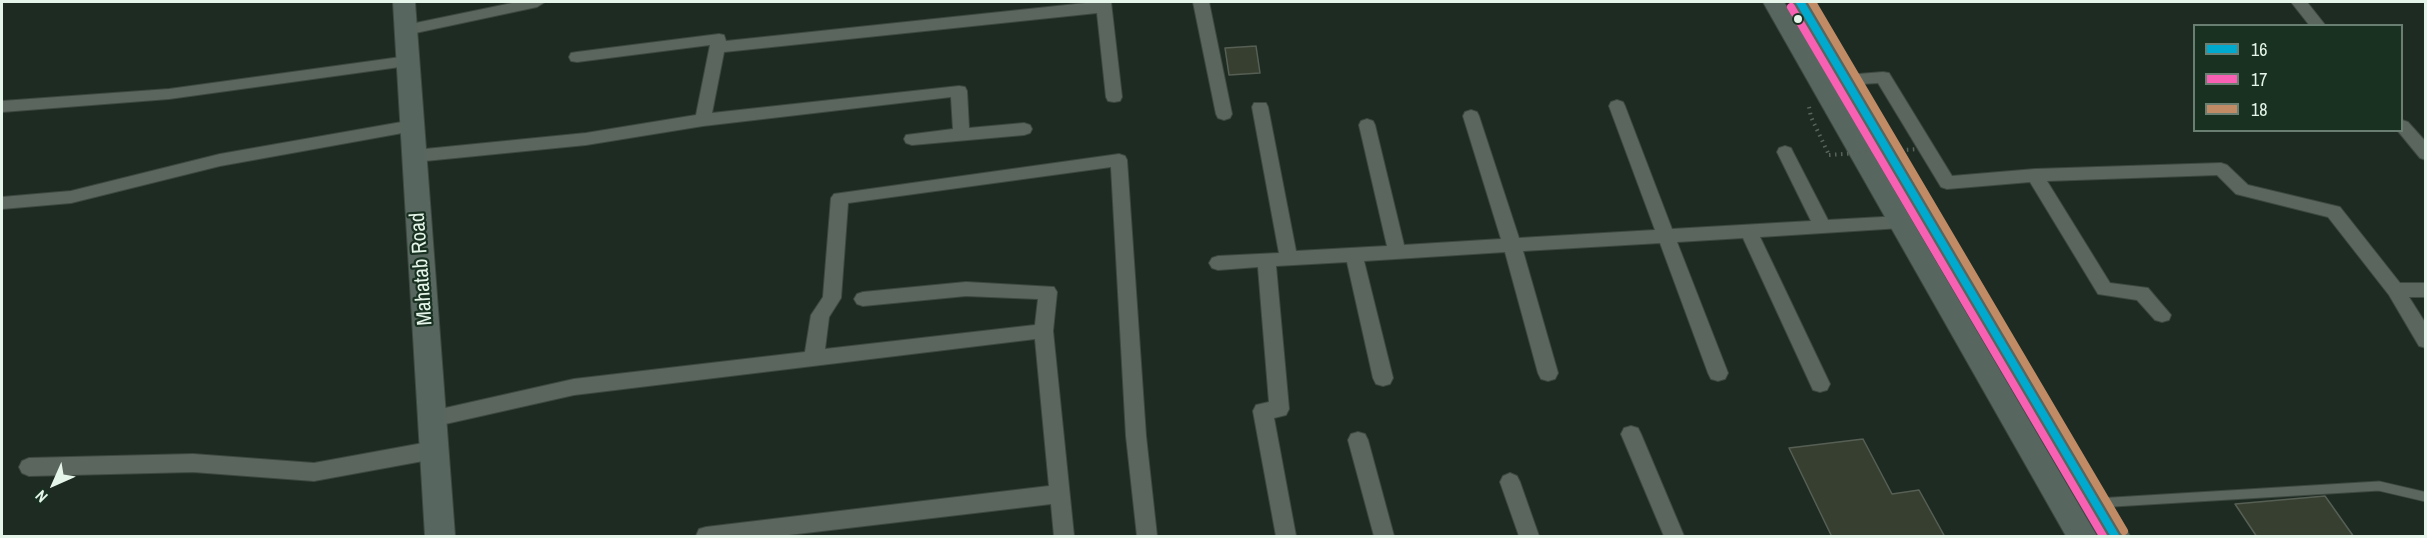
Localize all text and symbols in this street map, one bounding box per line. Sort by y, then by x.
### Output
unlabelled marker [1792,13,1804,25]
legend [2193,24,2403,132]
text: 16 [2251,37,2267,62]
text: 17 [2251,67,2267,92]
text: 18 [2251,97,2267,122]
street label: Mahatab Road [405,212,439,326]
north arrow [24,454,84,514]
text: N [30,486,52,508]

